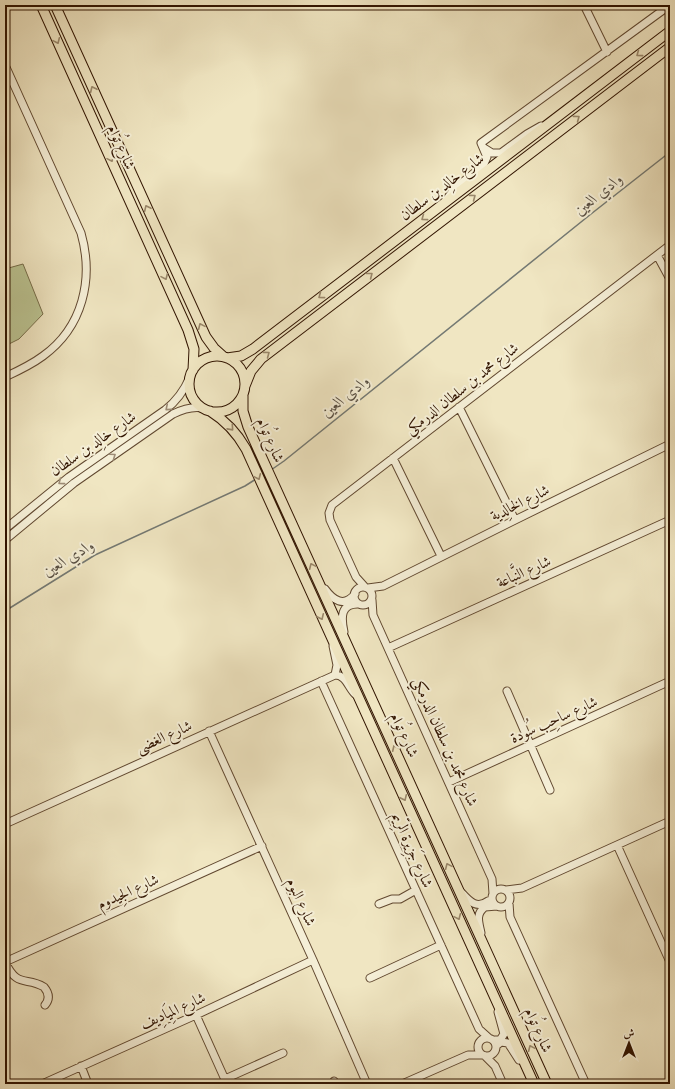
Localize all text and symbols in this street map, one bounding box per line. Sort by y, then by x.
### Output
one-way arrow [53,37,61,44]
one-way arrow [636,49,643,57]
one-way arrow [90,86,98,93]
one-way arrow [573,115,580,123]
street label: شارع تُوام [100,120,143,174]
street label: شارع خالِد بن سلطان [396,149,490,227]
one-way arrow [106,155,114,162]
water label: وادي العين [571,169,628,221]
one-way arrow [469,194,476,201]
one-way arrow [144,205,152,212]
one-way arrow [422,213,429,220]
one-way arrow [160,273,168,281]
one-way arrow [366,273,373,280]
one-way arrow [318,292,325,299]
one-way arrow [198,323,206,331]
street label: شارع محمد بن سلطان الدرمكي [401,339,525,442]
one-way arrow [262,352,269,359]
water label: وادي العين [318,371,375,423]
one-way arrow [165,403,172,410]
street label: شارع خالِد بن سلطان [46,407,141,483]
street label: شارع تُوام [249,413,292,467]
one-way arrow [226,423,233,430]
one-way arrow [109,454,116,461]
one-way arrow [253,473,261,480]
one-way arrow [59,478,66,485]
street label: شارع الخالِدية [487,481,554,528]
water label: وادي العين [39,536,99,583]
street label: شارع النَّباعة [492,548,555,595]
one-way arrow [309,563,317,570]
one-way arrow [316,612,324,620]
street label: شارع محمد بن سلطان الدرمكي [404,675,482,811]
street label: شارع ساحِب سُودة [506,689,602,750]
street label: شارع تُوام [383,708,426,762]
street label: شارع الغضى [133,716,196,760]
one-way arrow [392,744,400,752]
one-way arrow [400,795,408,802]
street label: شارع جَزِيرة الرِّيم [384,808,439,892]
one-way arrow [445,863,453,870]
street label: شارع الجِيدوم [94,870,163,917]
street label: شارع البوم [279,875,320,930]
one-way arrow [453,912,461,920]
street label: شارع المِيَادِيف [136,986,210,1037]
street label: شارع تُوام [517,1003,560,1057]
north arrow [609,1023,649,1063]
text: ش [624,1027,635,1041]
one-way arrow [528,1045,536,1053]

